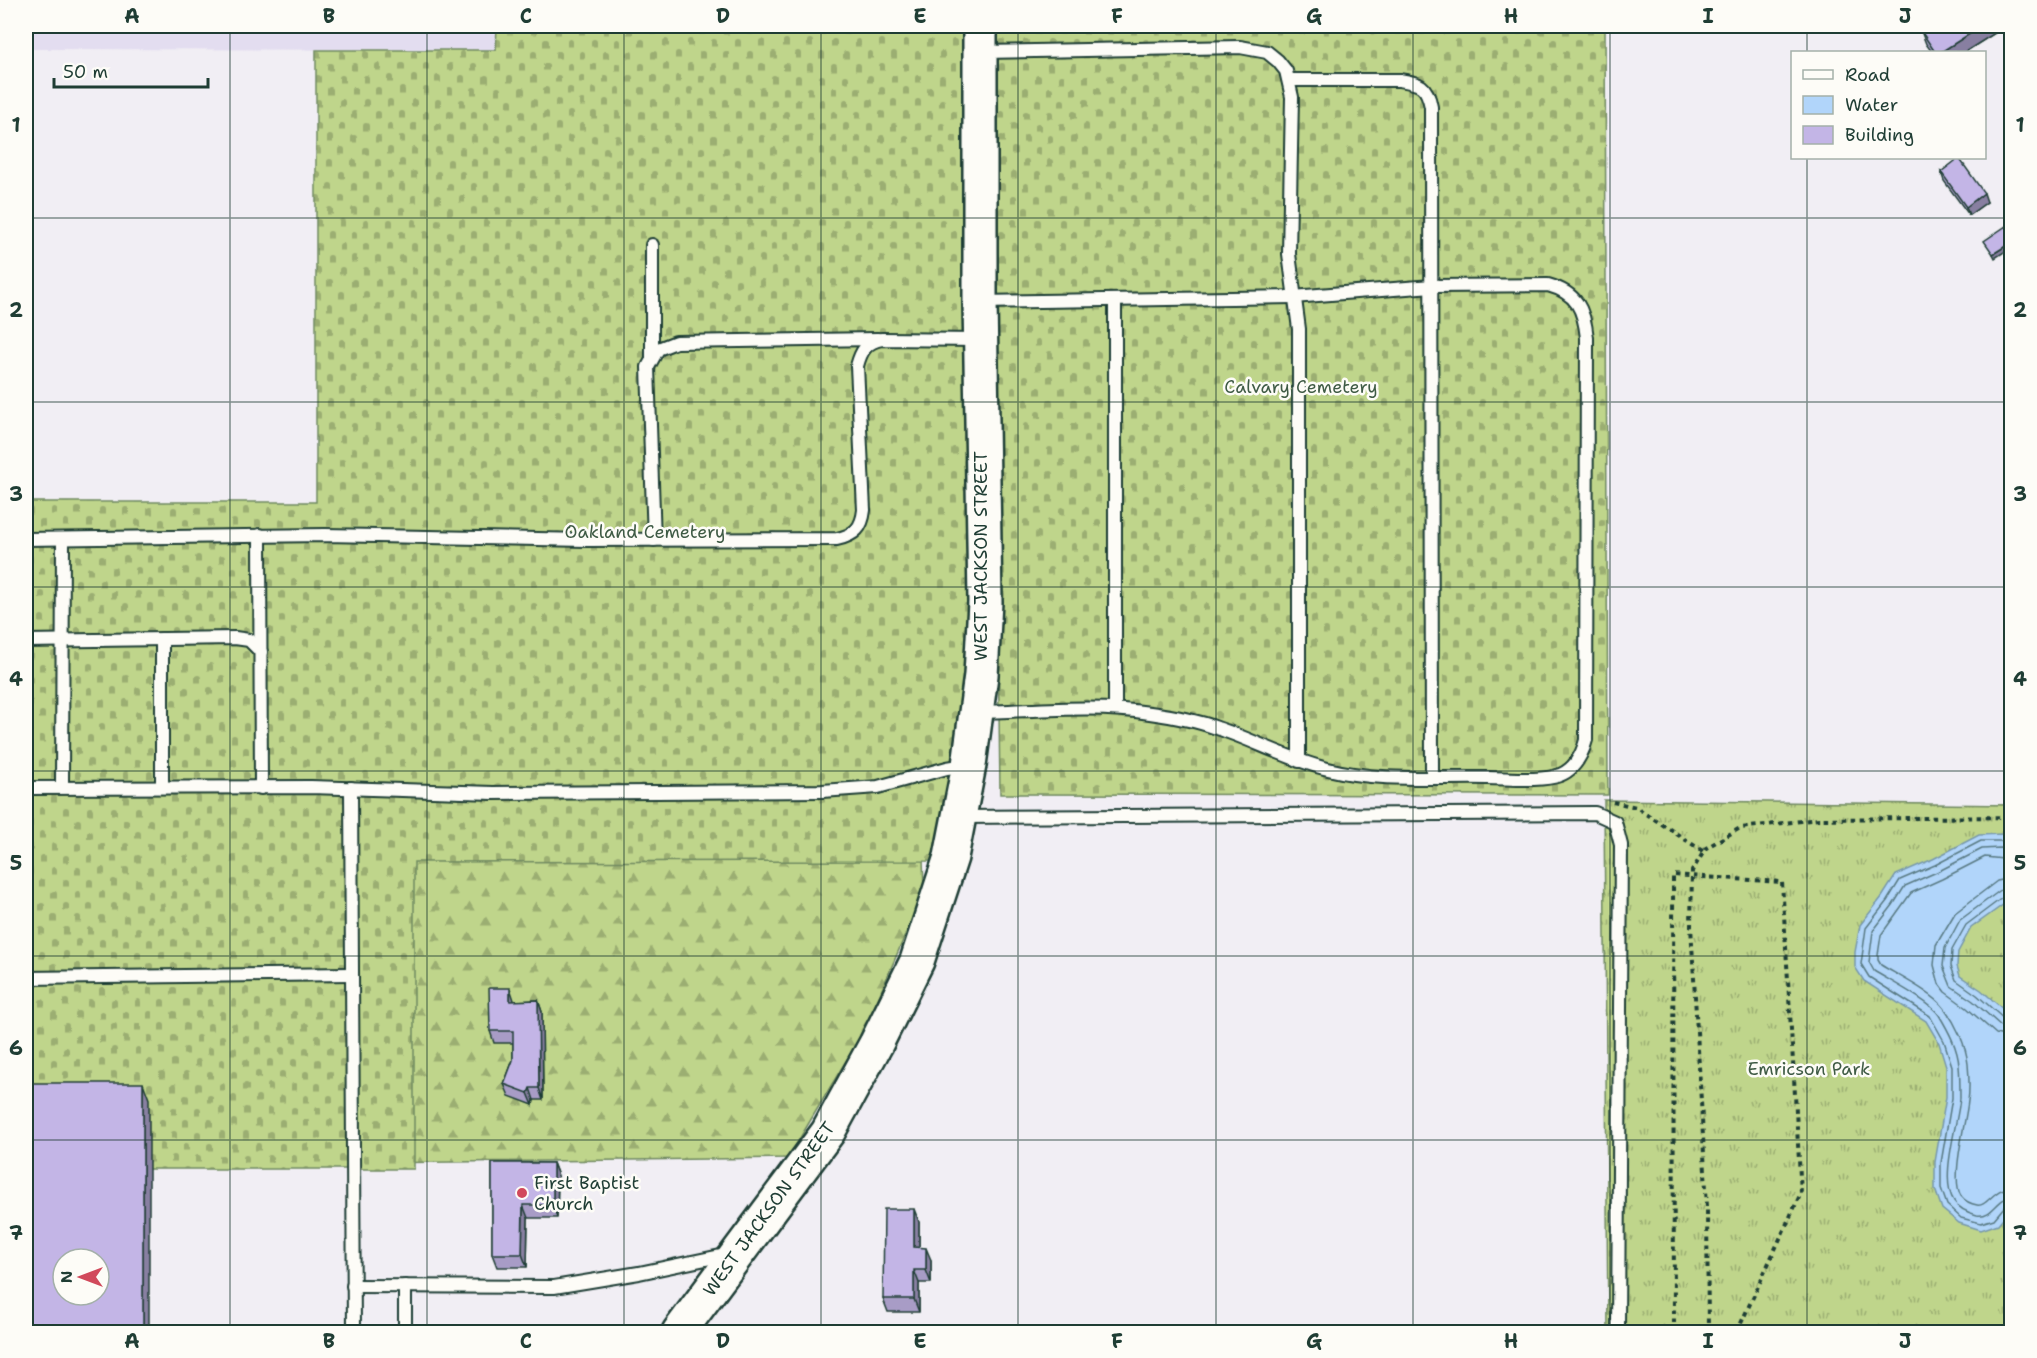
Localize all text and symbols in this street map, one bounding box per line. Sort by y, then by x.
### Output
text: A [124,3,140,29]
text: B [323,3,335,29]
text: C [520,3,532,29]
text: D [716,3,730,29]
text: E [913,3,927,29]
text: F [1111,3,1123,29]
text: G [1306,3,1322,29]
text: H [1504,3,1518,29]
text: I [1702,3,1714,29]
text: J [1899,3,1912,29]
scale bar [54,51,208,89]
legend [1791,51,1986,159]
text: 50 m [63,60,108,84]
text: Road [1845,63,1890,87]
text: Water [1845,93,1898,117]
text: 1 [11,112,21,138]
text: 1 [2015,112,2025,138]
text: Building [1845,123,1914,147]
text: 2 [9,297,23,323]
text: 2 [2013,297,2027,323]
park label: Calvary Cemetery [1224,375,1378,399]
street label: WEST JACKSON STREET [969,451,993,661]
text: 3 [9,481,23,507]
text: 3 [2013,481,2027,507]
park label: Oakland Cemetery [565,520,725,544]
text: 4 [9,666,23,692]
text: 4 [2013,666,2027,692]
text: 5 [10,850,22,876]
text: 5 [2014,850,2026,876]
text: 6 [9,1035,23,1061]
text: 6 [2013,1035,2027,1061]
park label: Emricson Park [1748,1057,1870,1081]
street label: WEST JACKSON STREET [698,1117,840,1301]
place label: First Baptist Church [534,1171,640,1216]
marker: First Baptist Church [515,1186,529,1200]
text: 7 [9,1220,23,1246]
text: 7 [2013,1220,2027,1246]
north arrow [51,1247,111,1307]
text: N [56,1271,77,1283]
text: A [124,1328,140,1354]
text: B [323,1328,335,1354]
text: C [520,1328,532,1354]
text: D [716,1328,730,1354]
text: E [913,1328,927,1354]
text: F [1111,1328,1123,1354]
text: G [1306,1328,1322,1354]
text: H [1504,1328,1518,1354]
text: I [1702,1328,1714,1354]
text: J [1899,1328,1912,1354]

